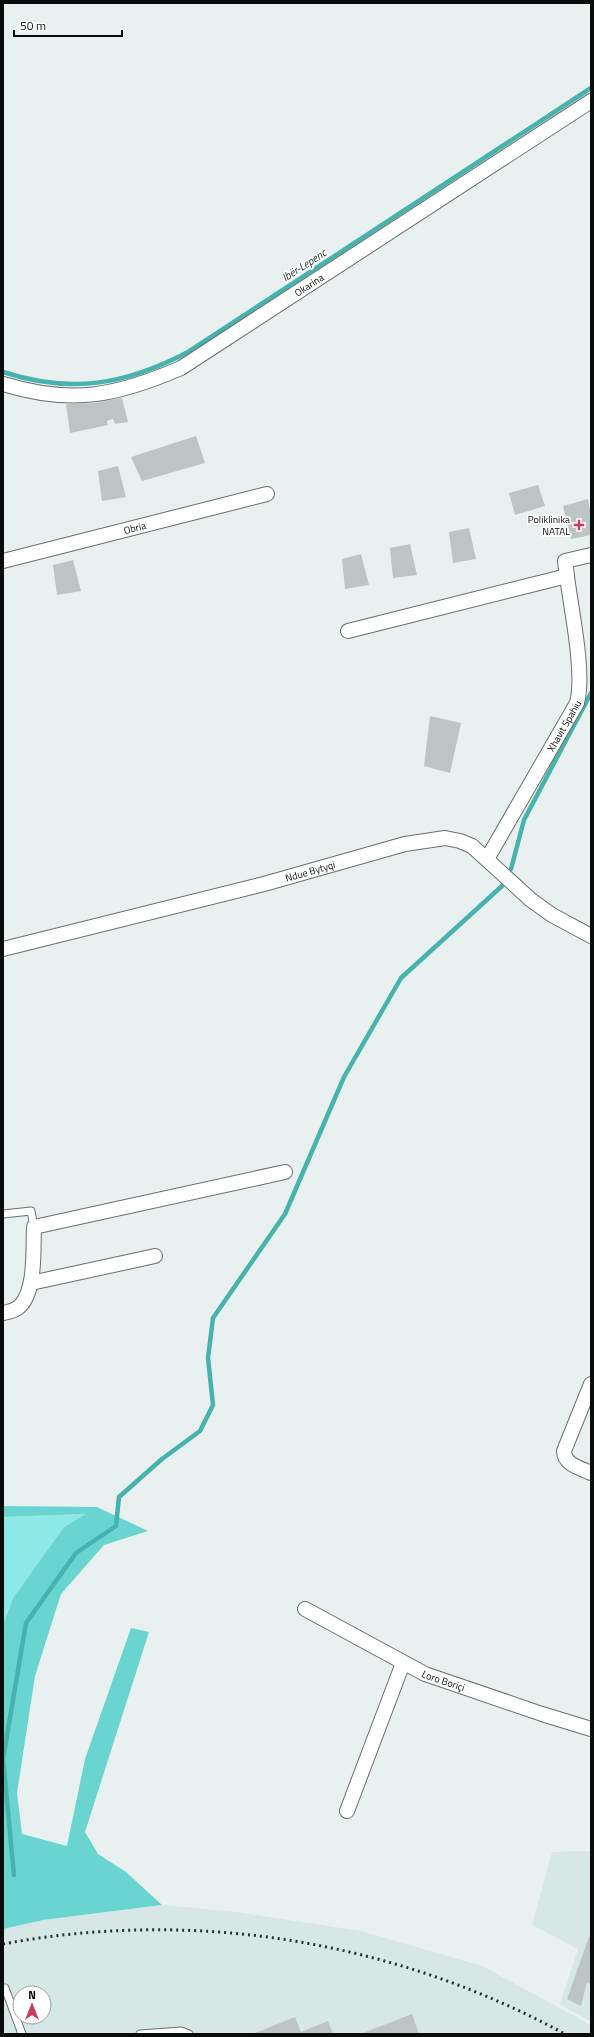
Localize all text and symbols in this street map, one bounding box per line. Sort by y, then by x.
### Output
scale bar [14,12,122,38]
text: 50 m [20,16,46,35]
water label: Ibër-Lepenc [279,244,331,285]
street label: Okarina [291,270,327,300]
place label: Poliklinika NATAL [528,512,570,539]
street label: Obria [122,518,148,538]
marker: Poliklinika NATAL [573,519,585,531]
street label: Xhavit Spahiu [543,697,585,754]
street label: Ndue Bytyqi [283,857,337,885]
street label: Loro Boriçi [419,1666,467,1695]
north arrow [12,1985,52,2025]
text: N [28,1987,36,2003]

